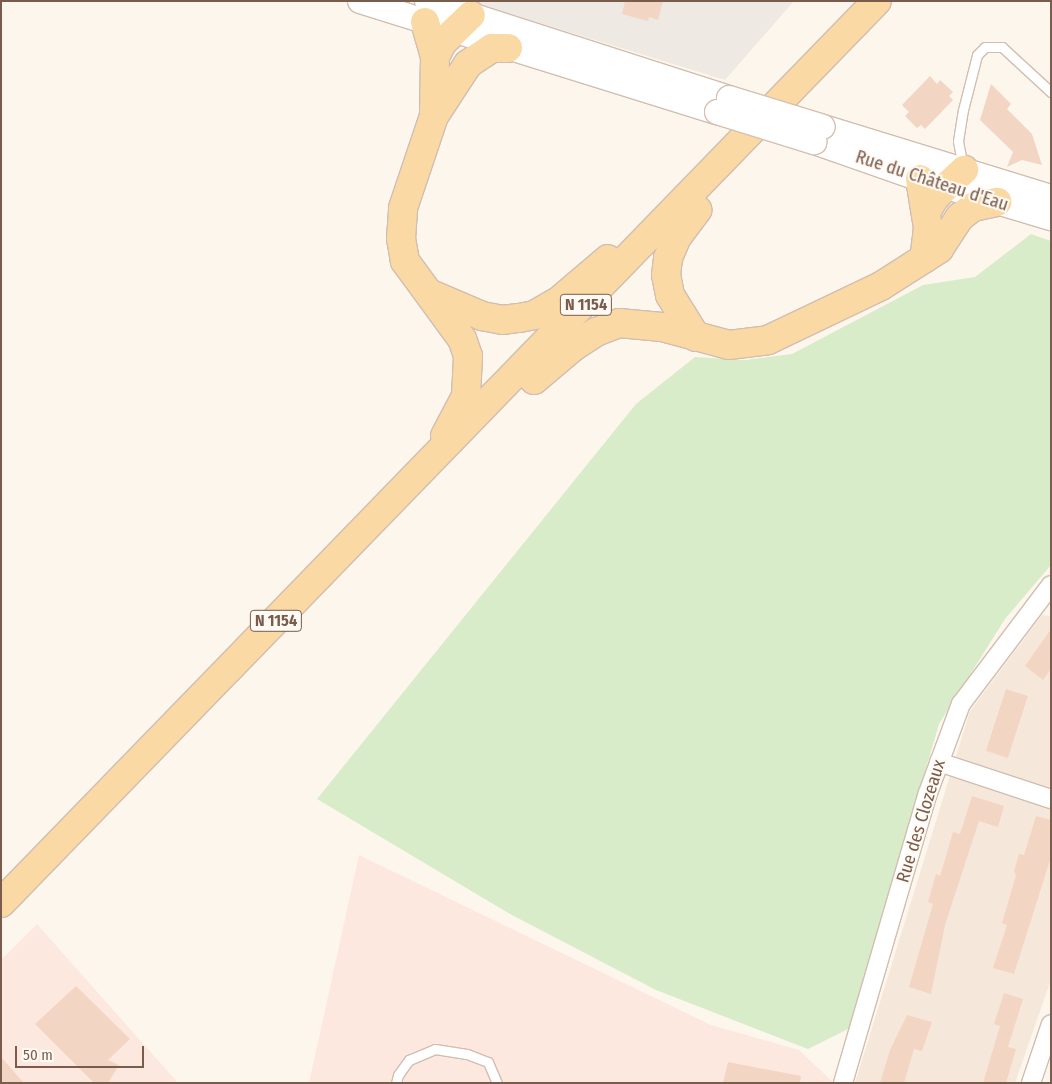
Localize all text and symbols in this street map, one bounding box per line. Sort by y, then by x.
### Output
street label: Rue du Château d'Eau [853,146,1011,216]
road number: N 1154 [560,292,612,318]
road number: N 1154 [250,608,302,634]
street label: Rue des Clozeaux [892,757,950,885]
scale bar [18,1036,146,1068]
text: 50 m [23,1046,53,1064]

